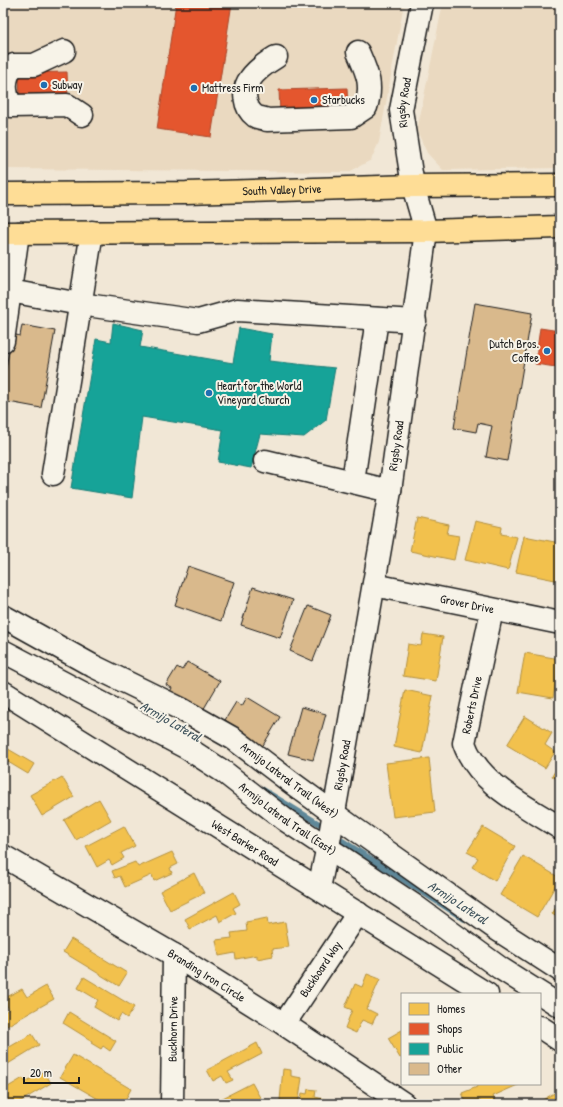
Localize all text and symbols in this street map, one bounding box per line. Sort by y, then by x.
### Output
place label: Subway [52,76,83,93]
street label: Rigsby Road [392,76,415,129]
place label: Mattress Firm [202,79,263,96]
marker: Subway [39,80,49,90]
marker: Mattress Firm [189,83,199,93]
place label: Starbucks [322,91,365,108]
marker: Starbucks [309,95,319,105]
street label: South Valley Drive [242,180,322,199]
place label: Dutch Bros. Coffee [489,335,539,366]
marker: Dutch Bros. Coffee [542,346,552,356]
place label: Heart for the World Vineyard Church [217,377,302,408]
marker: Heart for the World Vineyard Church [204,388,214,398]
street label: Rigsby Road [384,419,408,472]
street label: Grover Drive [439,590,496,617]
street label: Roberts Drive [457,674,486,735]
water label: Armijo Lateral [137,696,205,746]
street label: Armijo Lateral Trail (West) [237,738,342,822]
street label: Rigsby Road [329,738,354,792]
street label: Armijo Lateral Trail (East) [235,778,340,859]
street label: West Barker Road [208,815,282,870]
water label: Armijo Lateral [425,876,492,928]
street label: Buckboard Way [295,937,345,1000]
street label: Branding Iron Circle [165,944,249,1006]
legend [401,993,541,1085]
street label: Buckhorn Drive [164,996,181,1062]
text: Homes [437,1000,465,1017]
text: Shops [437,1020,463,1037]
text: Public [437,1040,463,1057]
scale bar [24,1059,79,1085]
text: Other [437,1060,463,1077]
text: 20 m [30,1064,52,1081]

